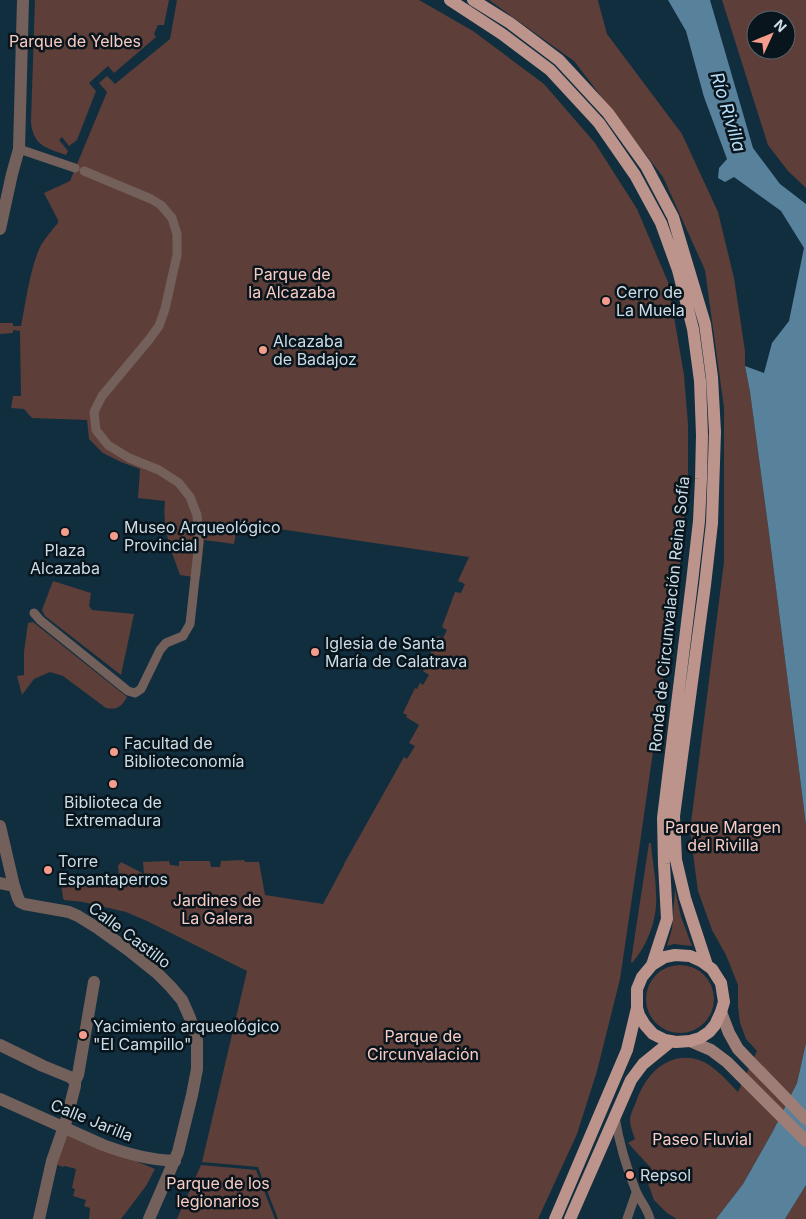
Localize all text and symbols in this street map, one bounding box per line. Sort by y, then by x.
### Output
north arrow [746,10,796,60]
text: N [771,16,791,35]
park label: Parque de Yelbes [9,31,141,51]
water label: Río Rivilla [706,70,751,154]
park label: Parque de la Alcazaba [248,264,336,302]
place label: Cerro de La Muela [616,282,685,320]
marker: Cerro de La Muela [600,295,612,307]
place label: Alcazaba de Badajoz [273,331,357,369]
marker: Alcazaba de Badajoz [257,344,269,356]
street label: Ronda de Circunvalación Reina Sofía [645,475,693,753]
place label: Museo Arqueológico Provincial [124,517,281,555]
marker: Plaza Alcazaba [59,526,71,538]
marker: Museo Arqueológico Provincial [108,530,120,542]
place label: Plaza Alcazaba [30,540,100,578]
place label: Iglesia de Santa María de Calatrava [325,633,467,671]
marker: Iglesia de Santa María de Calatrava [309,646,321,658]
place label: Facultad de Biblioteconomía [124,733,245,771]
marker: Facultad de Biblioteconomía [108,746,120,758]
marker: Biblioteca de Extremadura [107,778,119,790]
place label: Biblioteca de Extremadura [64,792,162,830]
park label: Parque Margen del Rivilla [665,817,781,855]
place label: Torre Espantaperros [58,851,168,889]
marker: Torre Espantaperros [42,864,54,876]
park label: Jardines de La Galera [173,890,261,928]
street label: Calle Castillo [85,898,175,972]
place label: Yacimiento arqueológico "El Campillo" [93,1016,279,1054]
park label: Parque de Circunvalación [367,1026,479,1064]
marker: Yacimiento arqueológico "El Campillo" [77,1029,89,1041]
street label: Calle Jarilla [48,1094,136,1146]
park label: Paseo Fluvial [652,1129,752,1149]
place label: Repsol [640,1165,691,1185]
marker: Repsol [624,1169,636,1181]
park label: Parque de los legionarios [166,1173,270,1211]

